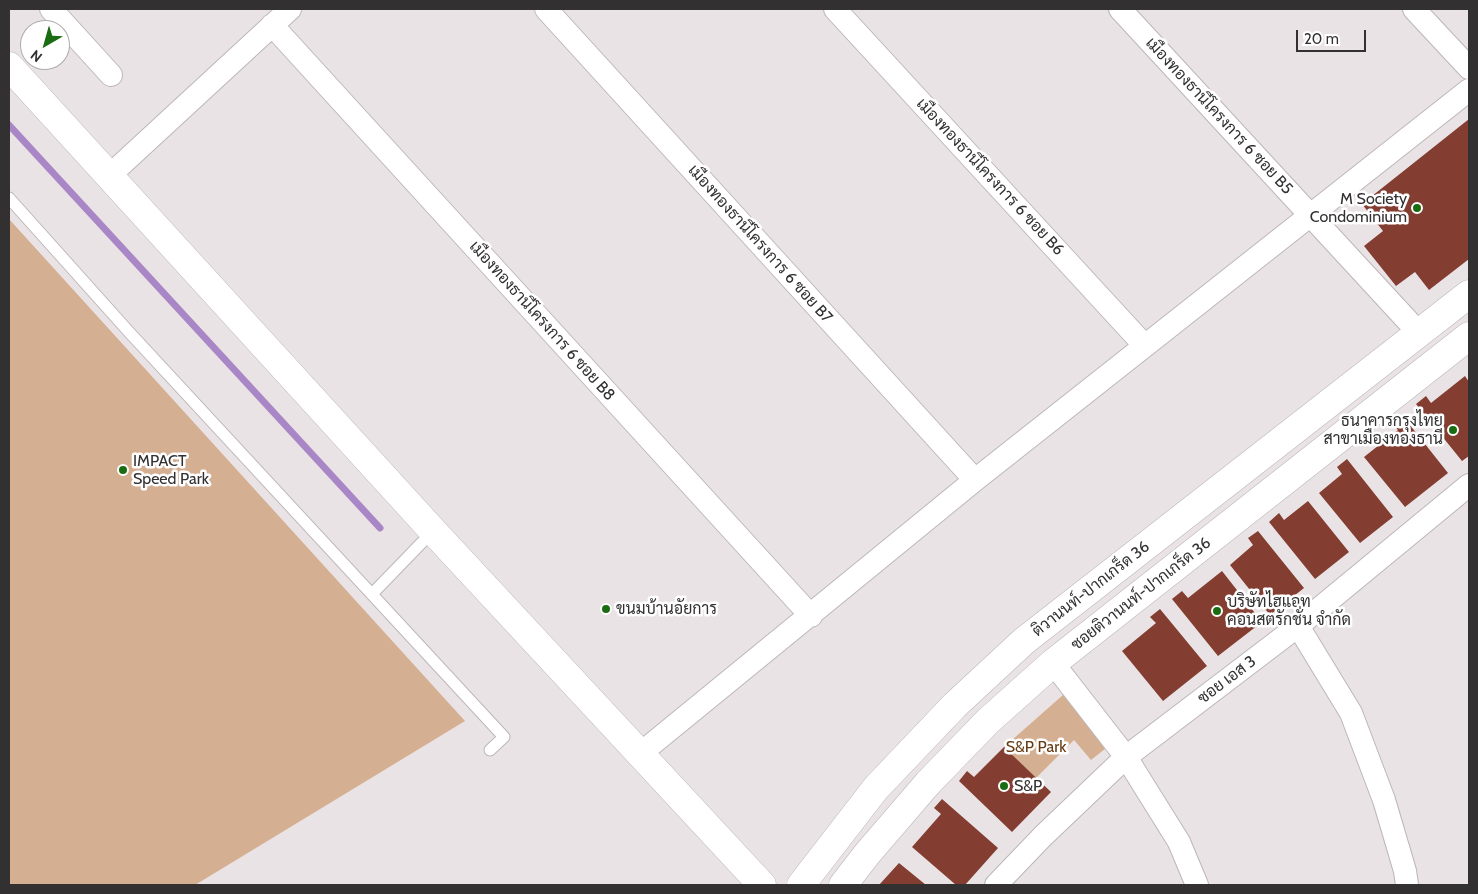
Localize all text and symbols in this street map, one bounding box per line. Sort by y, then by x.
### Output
north arrow [20,20,70,70]
scale bar [1298,20,1368,52]
text: 20 m [1304,30,1339,48]
street label: เมืองทองธานีโครงการ 6 ซอย B5 [1141,34,1297,198]
text: N [27,46,46,66]
street label: เมืองทองธานีโครงการ 6 ซอย B6 [912,95,1068,259]
street label: เมืองทองธานีโครงการ 6 ซอย B7 [684,161,836,327]
place label: M Society Condominium [1310,189,1407,227]
marker: M Society Condominium [1411,202,1423,214]
street label: เมืองทองธานีโครงการ 6 ซอย B8 [465,237,619,405]
place label: ธนาคารกรุงไทย สาขาเมืองทองธานี [1323,411,1443,449]
marker: ธนาคารกรุงไทย สาขาเมืองทองธานี [1447,424,1459,436]
place label: IMPACT Speed Park [133,451,209,489]
marker: IMPACT Speed Park [117,464,129,476]
street label: ซอยติวานนท์-ปากเกร็ด 36 [1067,534,1215,654]
street label: ติวานนท์-ปากเกร็ด 36 [1029,537,1153,641]
place label: บริษัทไฮแอท คอนสตรักชั่น จำกัด [1227,592,1351,630]
place label: ขนมบ้านอัยการ [616,599,717,619]
marker: ขนมบ้านอัยการ [600,603,612,615]
marker: บริษัทไฮแอท คอนสตรักชั่น จำกัด [1211,605,1223,617]
street label: ซอย เอส 3 [1194,652,1260,708]
park label: S&P Park [1006,737,1066,757]
place label: S&P [1014,776,1042,796]
marker: S&P [998,780,1010,792]

